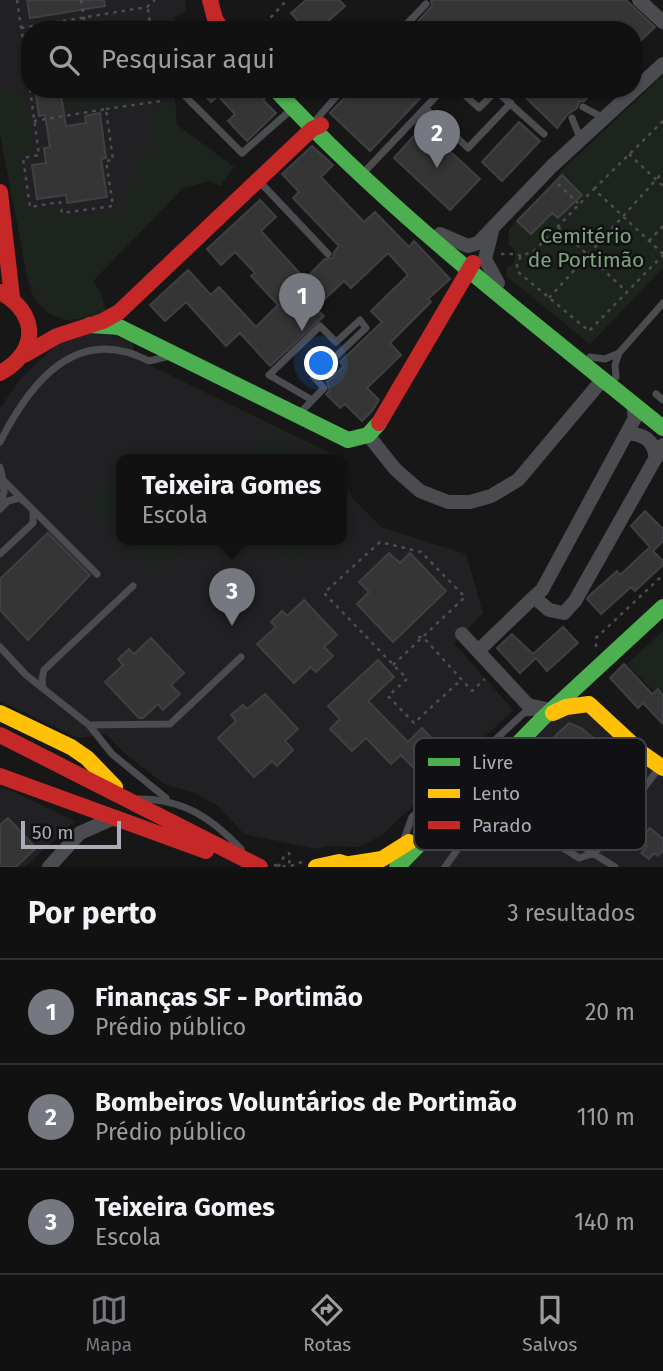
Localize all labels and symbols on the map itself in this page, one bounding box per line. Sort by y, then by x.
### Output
pin: 2 [414,110,460,168]
park label: Cemitério de Portimão [528,223,644,273]
pin: 1 [279,273,325,331]
your location [304,346,338,380]
pin: 3 [209,568,255,626]
legend [414,738,646,850]
text: Livre [472,751,513,774]
text: Lento [472,782,520,805]
text: Parado [472,814,532,837]
scale bar [21,818,121,850]

